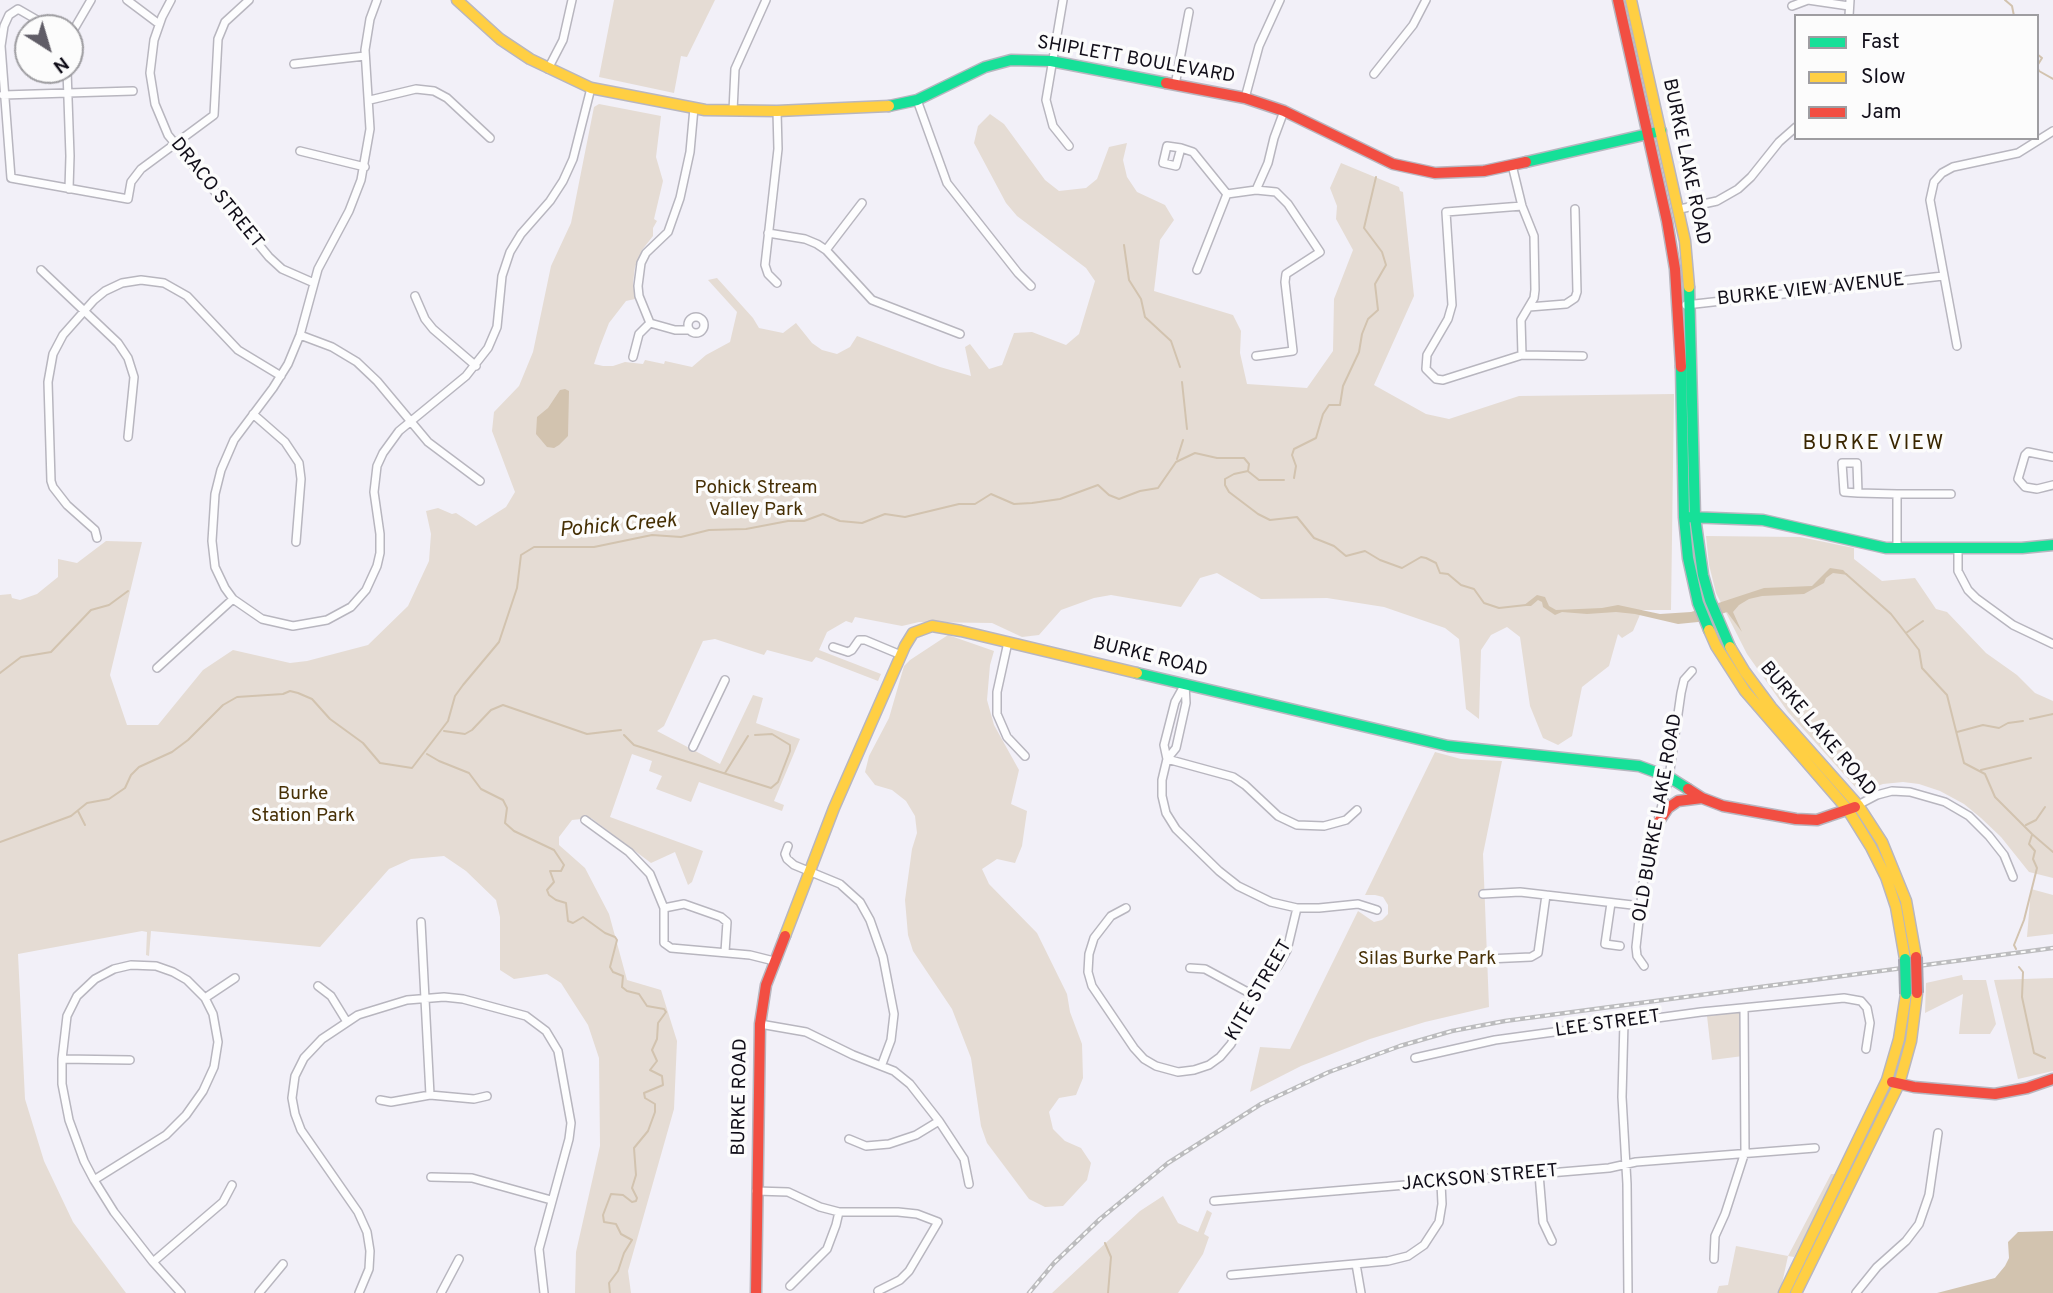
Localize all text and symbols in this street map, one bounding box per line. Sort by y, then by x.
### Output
north arrow [14,14,84,84]
legend [1794,14,2039,140]
text: Fast [1861,29,1900,56]
street label: SHIPLETT BOULEVARD [1035,32,1237,90]
text: N [48,50,73,78]
text: Slow [1861,64,1906,91]
street label: BURKE LAKE ROAD [1656,77,1714,247]
text: Jam [1861,99,1902,126]
street label: DRACO STREET [164,134,268,254]
street label: BURKE VIEW AVENUE [1716,270,1906,312]
district label: BURKE VIEW [1804,432,1944,458]
park label: Pohick Stream Valley Park [694,478,818,522]
water label: Pohick Creek [558,509,678,545]
street label: BURKE ROAD [1090,633,1210,683]
street label: BURKE LAKE ROAD [1754,658,1880,802]
street label: OLD BURKE LAKE ROAD [1629,712,1689,924]
park label: Burke Station Park [251,784,355,828]
street label: KITE STREET [1222,936,1298,1046]
park label: Silas Burke Park [1358,949,1496,971]
street label: LEE STREET [1554,1006,1662,1044]
street label: BURKE ROAD [729,1038,753,1156]
street label: JACKSON STREET [1401,1161,1559,1197]

